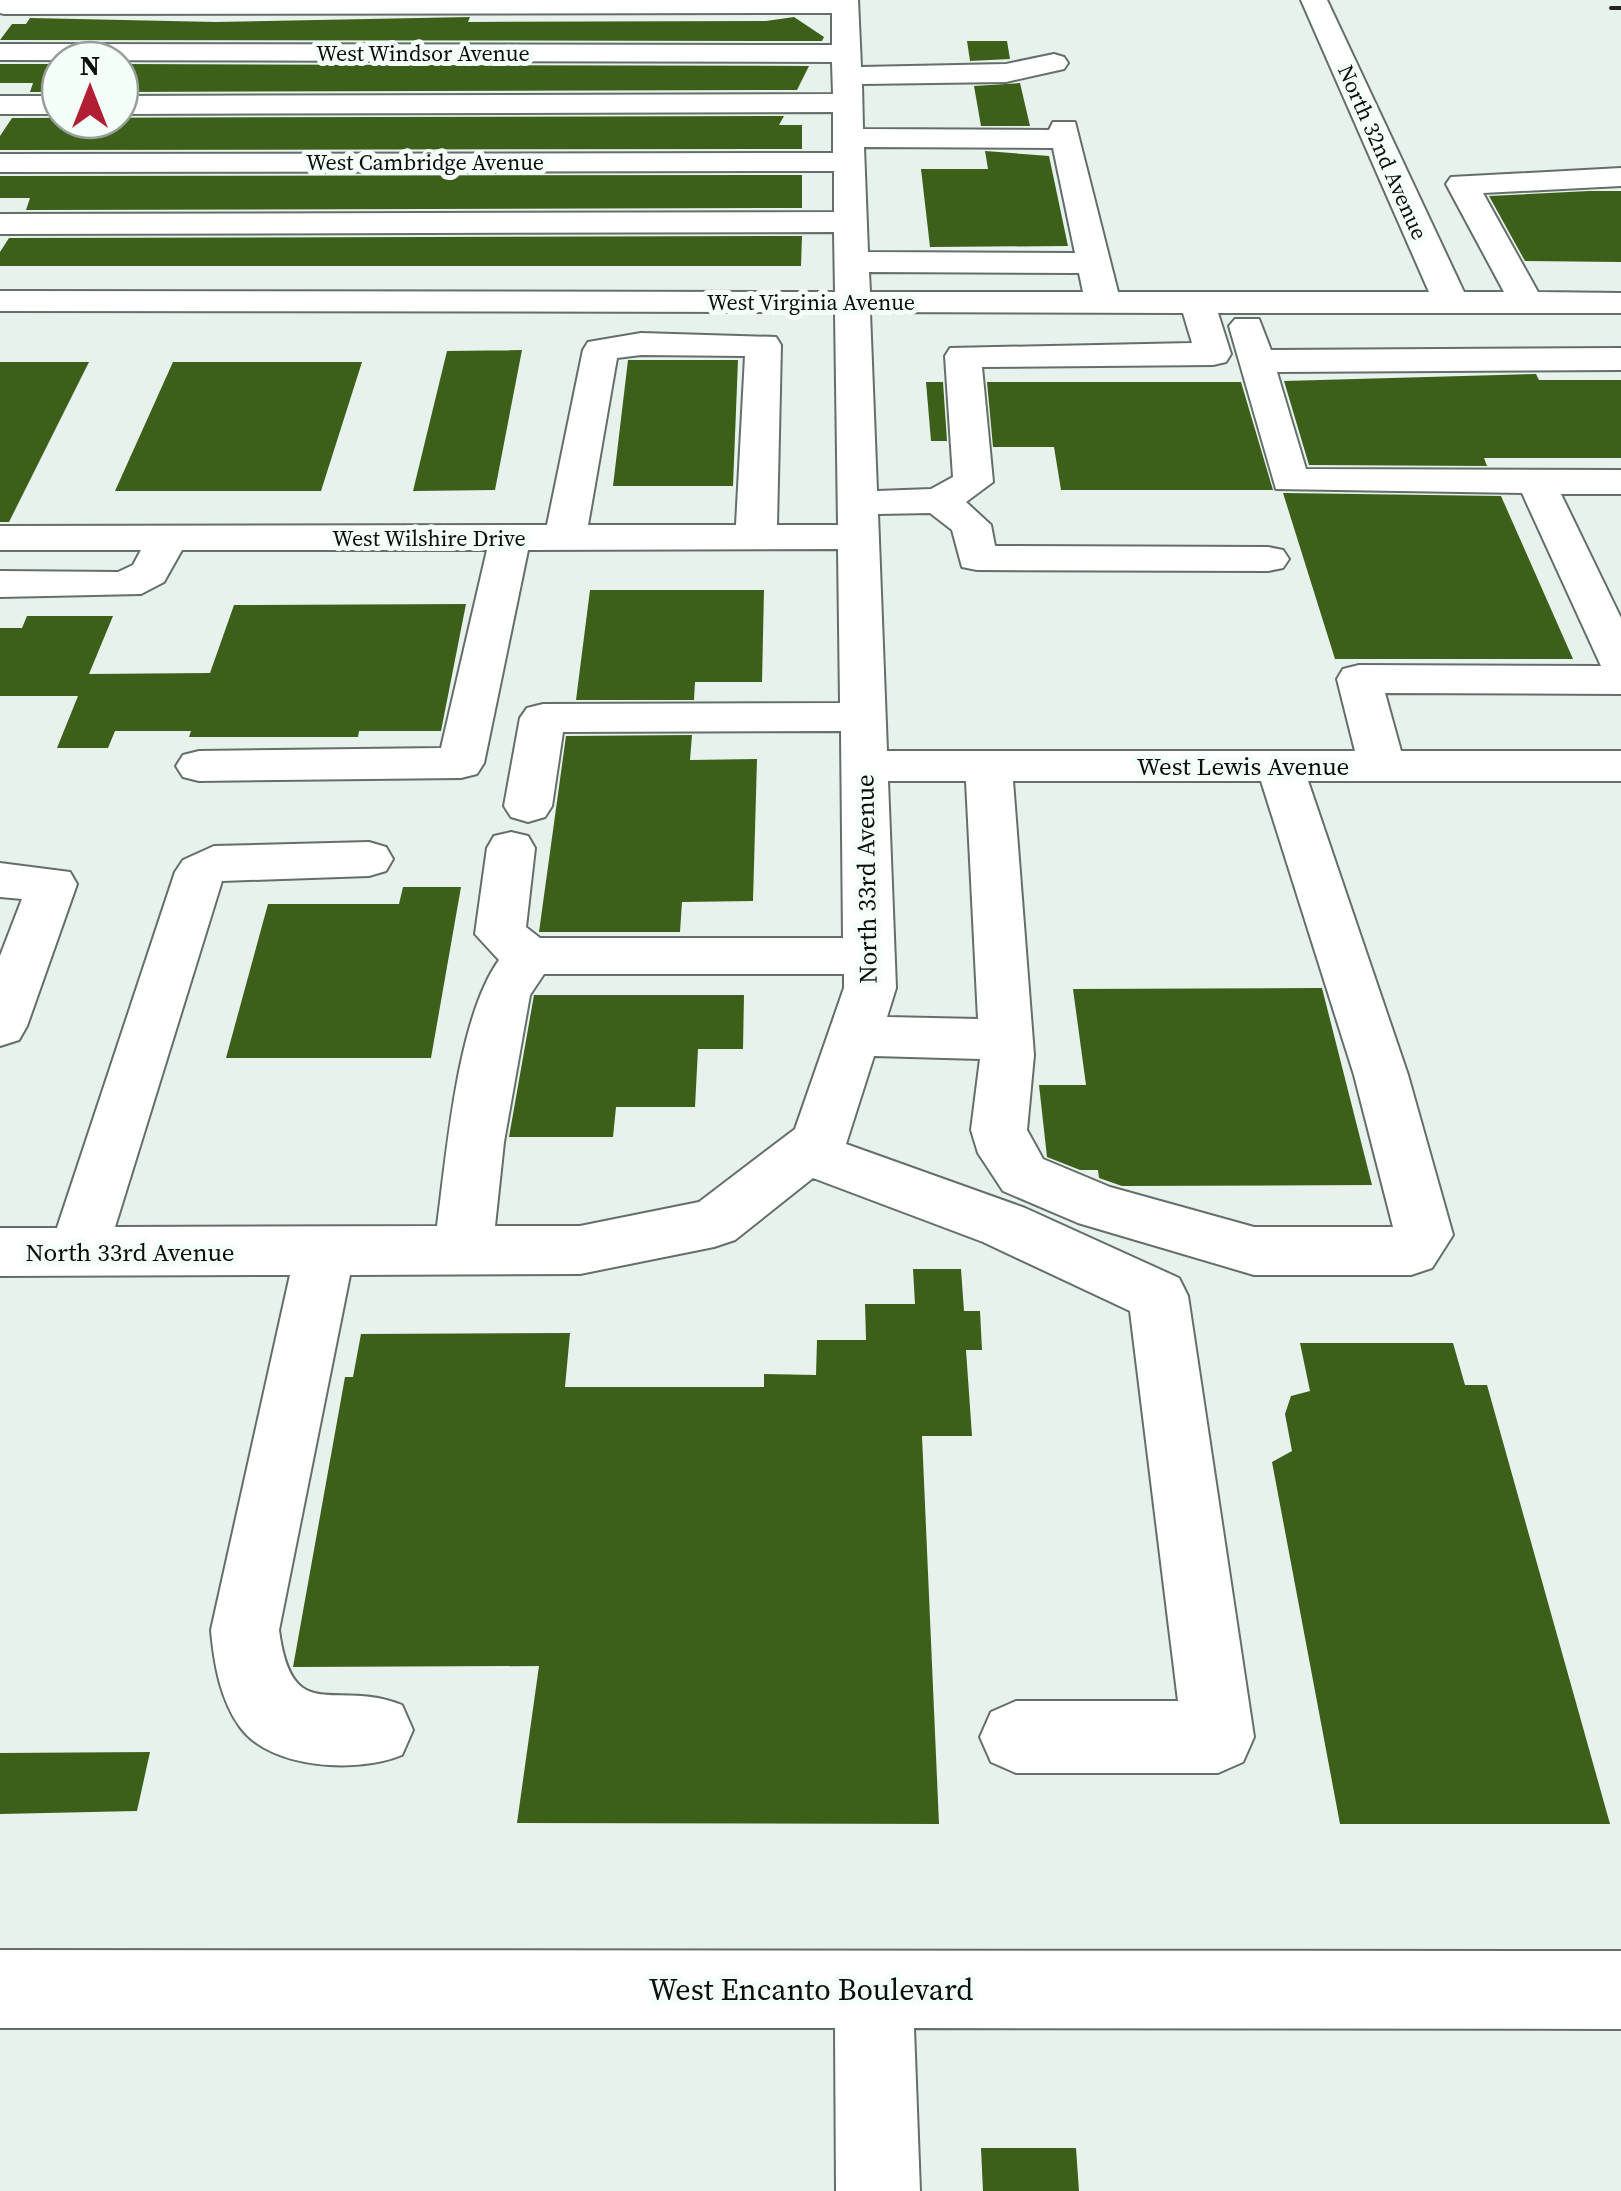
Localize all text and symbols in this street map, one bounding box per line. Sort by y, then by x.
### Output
street label: West Windsor Avenue [316,38,530,68]
north arrow [40,40,140,140]
text: N [80,46,100,84]
street label: North 32nd Avenue [1331,60,1435,244]
street label: West Cambridge Avenue [306,147,544,177]
street label: West Virginia Avenue [707,287,915,317]
street label: West Wilshire Drive [332,523,526,553]
street label: West Lewis Avenue [1137,749,1349,783]
street label: North 33rd Avenue [847,774,885,984]
street label: North 33rd Avenue [25,1235,235,1269]
street label: West Encanto Boulevard [649,1969,973,2010]

